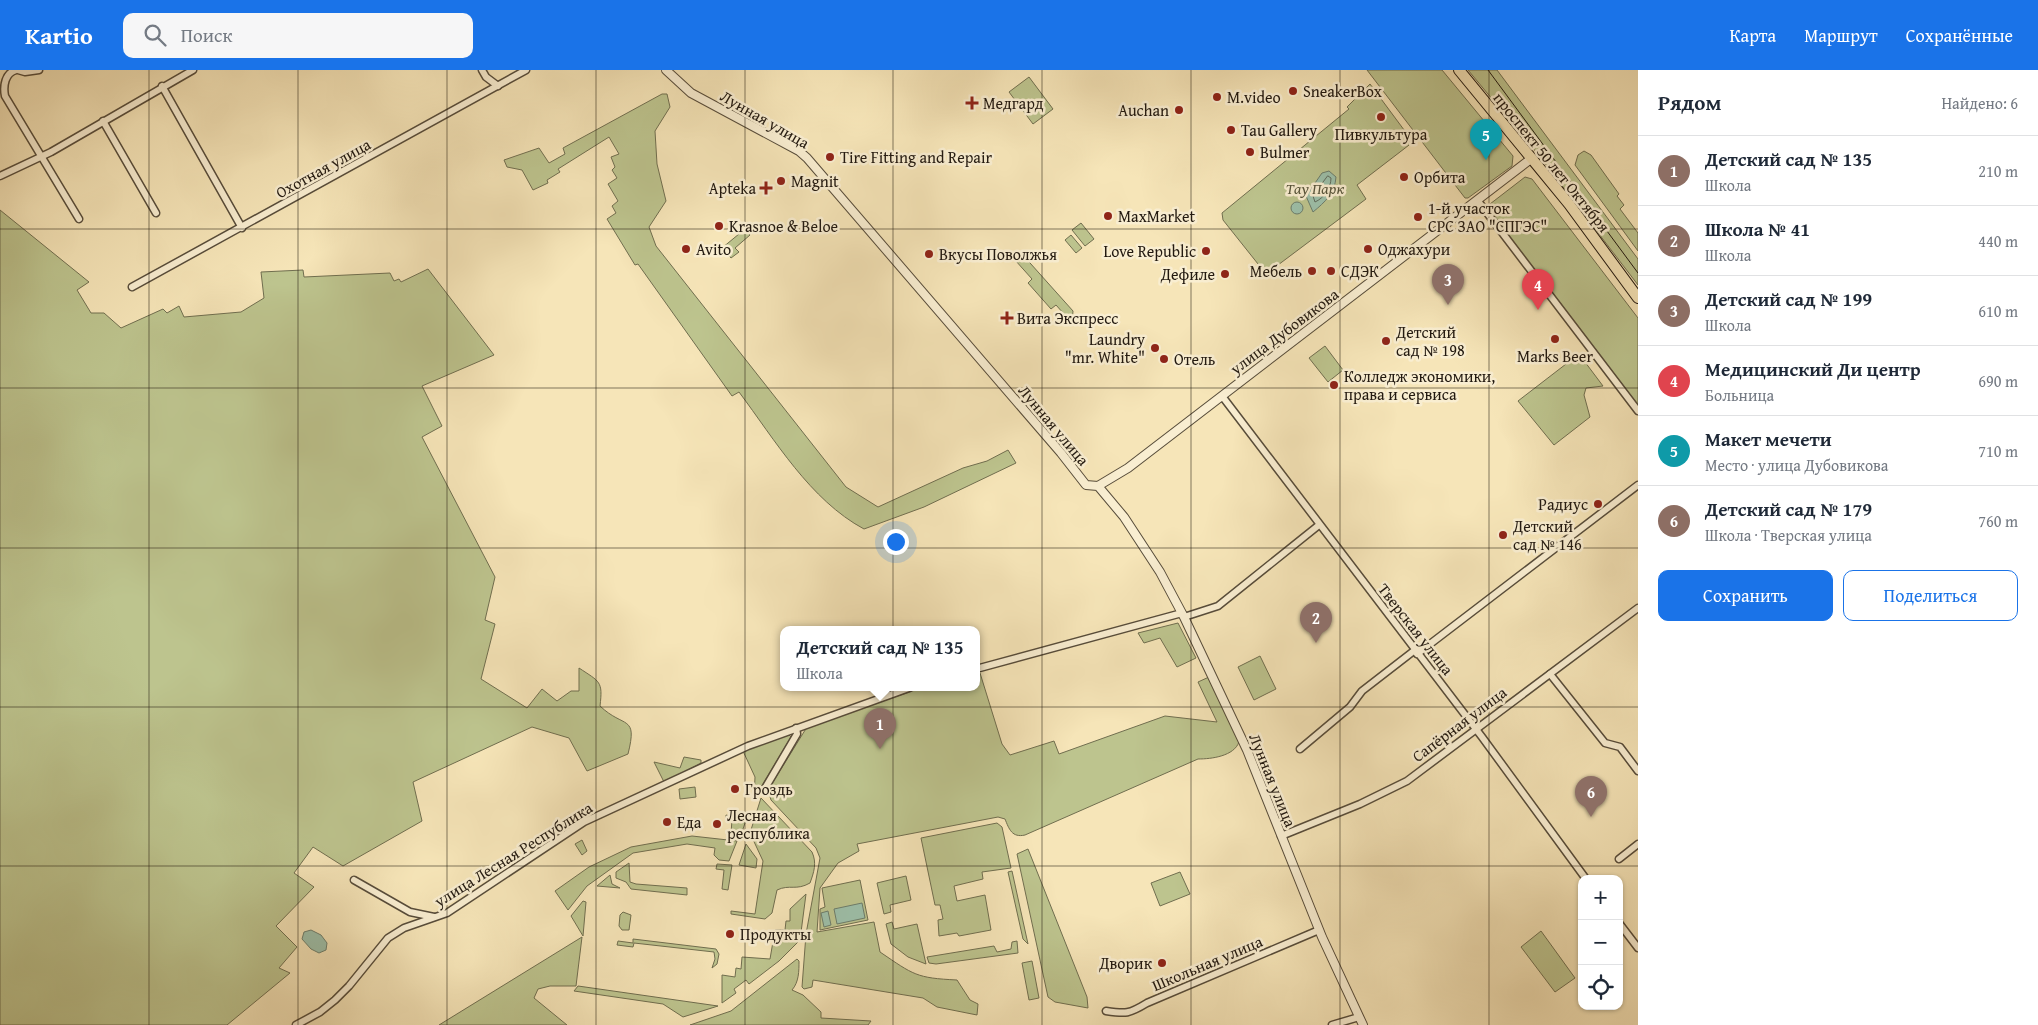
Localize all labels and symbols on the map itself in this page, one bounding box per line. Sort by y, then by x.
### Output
place label: SneakerBox [1303,79,1383,103]
street label: Лунная улица [716,84,814,154]
place label: M.video [1227,85,1281,109]
marker: SneakerBox [1287,85,1299,97]
street label: проспект 50 лет Октября [1488,87,1616,237]
place label: Медгард [983,91,1044,115]
marker: M.video [1211,91,1223,103]
marker: Медгард [965,96,979,110]
place label: Auchan [1118,98,1169,122]
marker: Auchan [1173,104,1185,116]
marker: Пивкультура [1375,111,1387,123]
place label: Tau Gallery [1241,118,1317,142]
pin: 5 [1470,119,1502,160]
place label: Пивкультура [1335,122,1428,146]
marker: Tau Gallery [1225,124,1237,136]
street label: Охотная улица [271,132,375,204]
place label: Bulmer [1260,140,1310,164]
place label: Tire Fitting and Repair [840,145,992,169]
marker: Bulmer [1244,146,1256,158]
marker: Tire Fitting and Repair [824,151,836,163]
place label: Орбита [1414,165,1466,189]
place label: Magnit [791,169,839,193]
marker: Орбита [1398,171,1410,183]
marker: Magnit [775,175,787,187]
place label: Apteka [709,176,756,200]
park label: Тау Парк [1286,176,1344,200]
marker: Apteka [760,182,772,194]
place label: 1-й участок СРС ЗАО "СПГЭС" [1428,196,1547,238]
place label: MaxMarket [1118,204,1195,228]
marker: MaxMarket [1102,210,1114,222]
marker: 1-й участок СРС ЗАО "СПГЭС" [1412,211,1424,223]
place label: Krasnoe & Beloe [729,214,838,238]
marker: Krasnoe & Beloe [713,220,725,232]
place label: Avito [696,237,731,261]
place label: Оджахури [1378,237,1451,261]
place label: Love Republic [1103,239,1196,263]
place label: Вкусы Поволжья [939,242,1057,266]
marker: Avito [680,243,692,255]
marker: Оджахури [1362,243,1374,255]
marker: Love Republic [1200,245,1212,257]
marker: Вкусы Поволжья [923,248,935,260]
place label: Мебель [1250,259,1302,283]
place label: СДЭК [1341,259,1379,283]
place label: Дефиле [1160,262,1215,286]
pin: 3 [1432,264,1464,305]
marker: Мебель [1306,265,1318,277]
marker: СДЭК [1325,265,1337,277]
marker: Дефиле [1219,268,1231,280]
pin: 4 [1522,269,1554,310]
street label: улица Дубовикова [1224,282,1344,381]
place label: Вита Экспресс [1017,306,1118,330]
marker: Вита Экспресс [1001,312,1013,324]
place label: Детский сад № 198 [1395,320,1465,362]
place label: Laundry "mr. White" [1065,327,1145,369]
marker: Marks Beer [1549,333,1561,345]
marker: Детский сад № 198 [1380,335,1392,347]
marker: Laundry "mr. White" [1149,342,1161,354]
place label: Marks Beer [1517,344,1593,368]
place label: Отель [1174,347,1216,371]
marker: Отель [1158,353,1170,365]
place label: Колледж экономики, права и сервиса [1344,364,1495,406]
street label: Лунная улица [1013,379,1095,471]
marker: Колледж экономики, права и сервиса [1328,379,1340,391]
place label: Радиус [1538,492,1588,516]
marker: Радиус [1592,498,1604,510]
place label: Детский сад № 146 [1512,514,1582,556]
your location [883,529,909,555]
marker: Детский сад № 146 [1497,529,1509,541]
street label: Тверская улица [1372,578,1460,680]
pin: 2 [1300,602,1332,643]
street label: Сапёрная улица [1407,680,1512,768]
pin: 1 [864,708,896,749]
street label: Лунная улица [1243,729,1303,831]
pin: 6 [1575,776,1607,817]
place label: Гроздь [745,777,793,801]
marker: Гроздь [729,783,741,795]
street label: улица Лесная Республика [428,795,597,913]
place label: Лесная республика [727,803,810,845]
place label: Еда [677,810,702,834]
marker: Еда [661,816,673,828]
marker: Лесная республика [711,818,723,830]
place label: Продукты [740,922,811,946]
marker: Продукты [724,928,736,940]
street label: Школьная улица [1148,929,1266,997]
place label: Дворик [1098,951,1153,975]
marker: Дворик [1156,957,1168,969]

